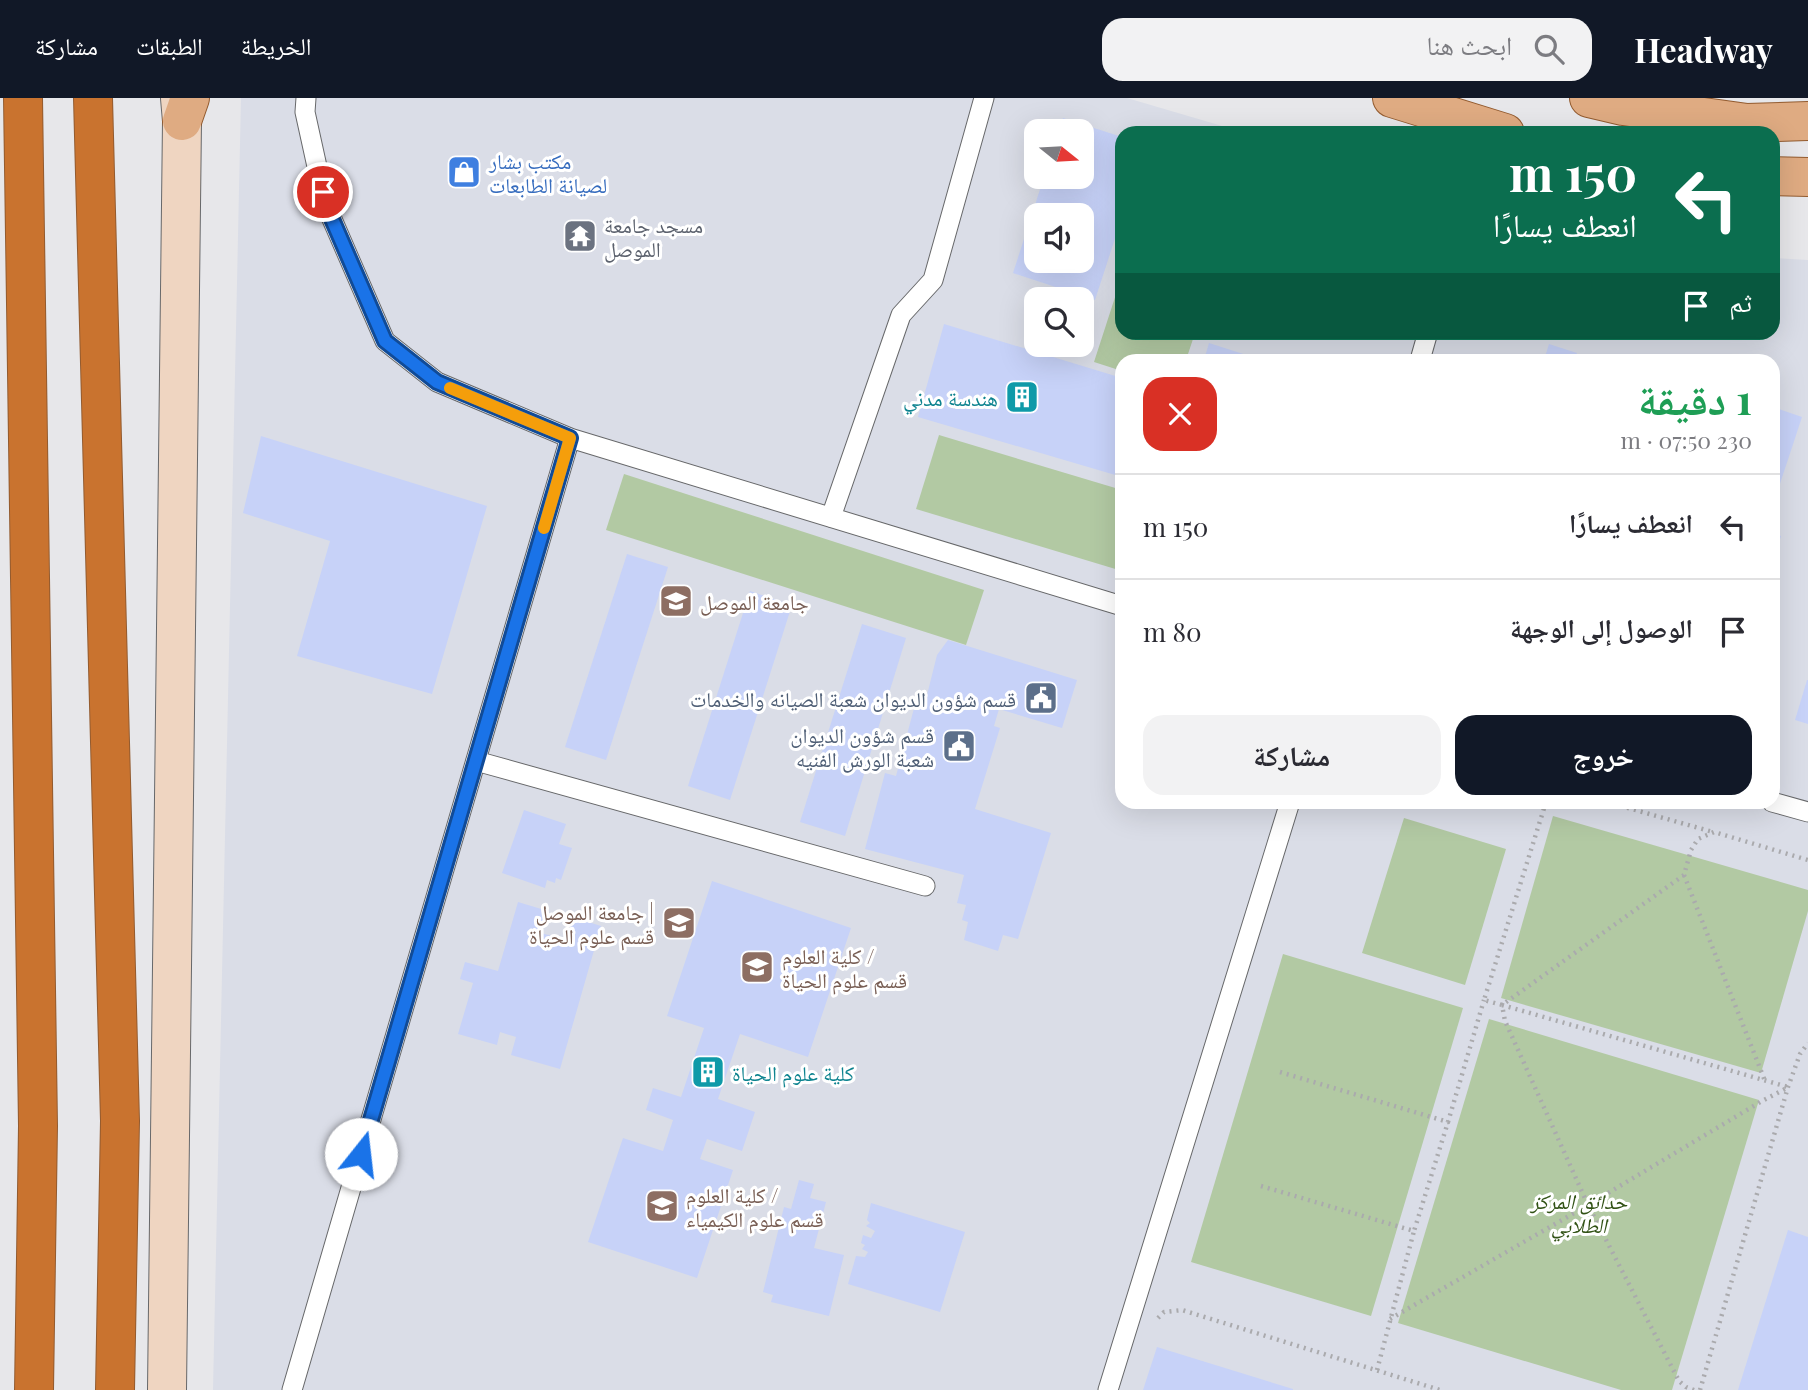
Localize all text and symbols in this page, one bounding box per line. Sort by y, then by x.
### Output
search box [1102,18,1592,81]
text: ابحث هنا [1427,27,1512,62]
text: Headway [1634,27,1773,71]
text: مشاركة [35,29,98,61]
text: الطبقات [136,29,203,61]
text: الخريطة [241,29,311,61]
icon: search [1530,30,1568,68]
north arrow [1024,119,1094,189]
map controls [1024,119,1094,357]
text: 150 m [1509,139,1637,204]
place label: مكتب بشار لصيانة الطابعات [488,146,607,198]
shop icon: مكتب بشار لصيانة الطابعات [445,153,483,191]
icon: left [1661,154,1752,245]
pin [293,162,353,222]
icon: arrive [304,173,342,211]
text: انعطف يسارًا [1493,202,1637,245]
button: sound [1024,203,1094,273]
place label: مسجد جامعة الموصل [604,210,703,263]
temple icon: مسجد جامعة الموصل [561,217,599,255]
text: ثم [1729,284,1752,319]
button: search [1024,287,1094,357]
icon: arrive [1677,287,1715,325]
text: 1 دقيقة [1638,370,1752,426]
button: close [1143,377,1217,451]
building icon: هندسة مدني [1003,378,1041,416]
place label: هندسة مدني [903,383,998,415]
text: 230 m · 07:50 [1621,424,1752,455]
text: انعطف يسارًا [1569,505,1693,540]
icon: left [1714,508,1752,546]
text: 150 m [1143,509,1208,544]
school or university icon: جامعة الموصل [657,582,695,620]
place label: جامعة الموصل [700,587,809,616]
text: الوصول إلى الوجهة [1510,610,1693,645]
icon: arrive [1714,613,1752,651]
text: 80 m [1143,614,1202,649]
public building icon: قسم شؤون الديوان شعبة الصيانه والخدمات [1022,679,1060,717]
place label: قسم شؤون الديوان شعبة الصيانه والخدمات [690,684,1016,714]
button: مشاركة [1143,715,1441,795]
button: خروج [1455,715,1752,795]
place label: قسم شؤون الديوان شعبة الورش الفنيه [790,720,934,773]
public building icon: قسم شؤون الديوان شعبة الورش الفنيه [940,727,978,765]
place label: جامعة الموصل | قسم علوم الحياة [529,897,654,951]
school or university icon: جامعة الموصل | قسم علوم الحياة [660,904,698,942]
place label: كلية العلوم / قسم علوم الحياة [782,941,907,995]
school or university icon: كلية العلوم / قسم علوم الحياة [738,948,776,986]
building icon: كلية علوم الحياة [689,1053,727,1091]
place label: كلية علوم الحياة [732,1058,854,1088]
position arrow [324,1117,398,1191]
place label: كلية العلوم / قسم علوم الكيمياء [686,1180,824,1234]
park label: حدائق المركز الطلابي [1529,1186,1628,1242]
school or university icon: كلية العلوم / قسم علوم الكيمياء [643,1187,681,1225]

